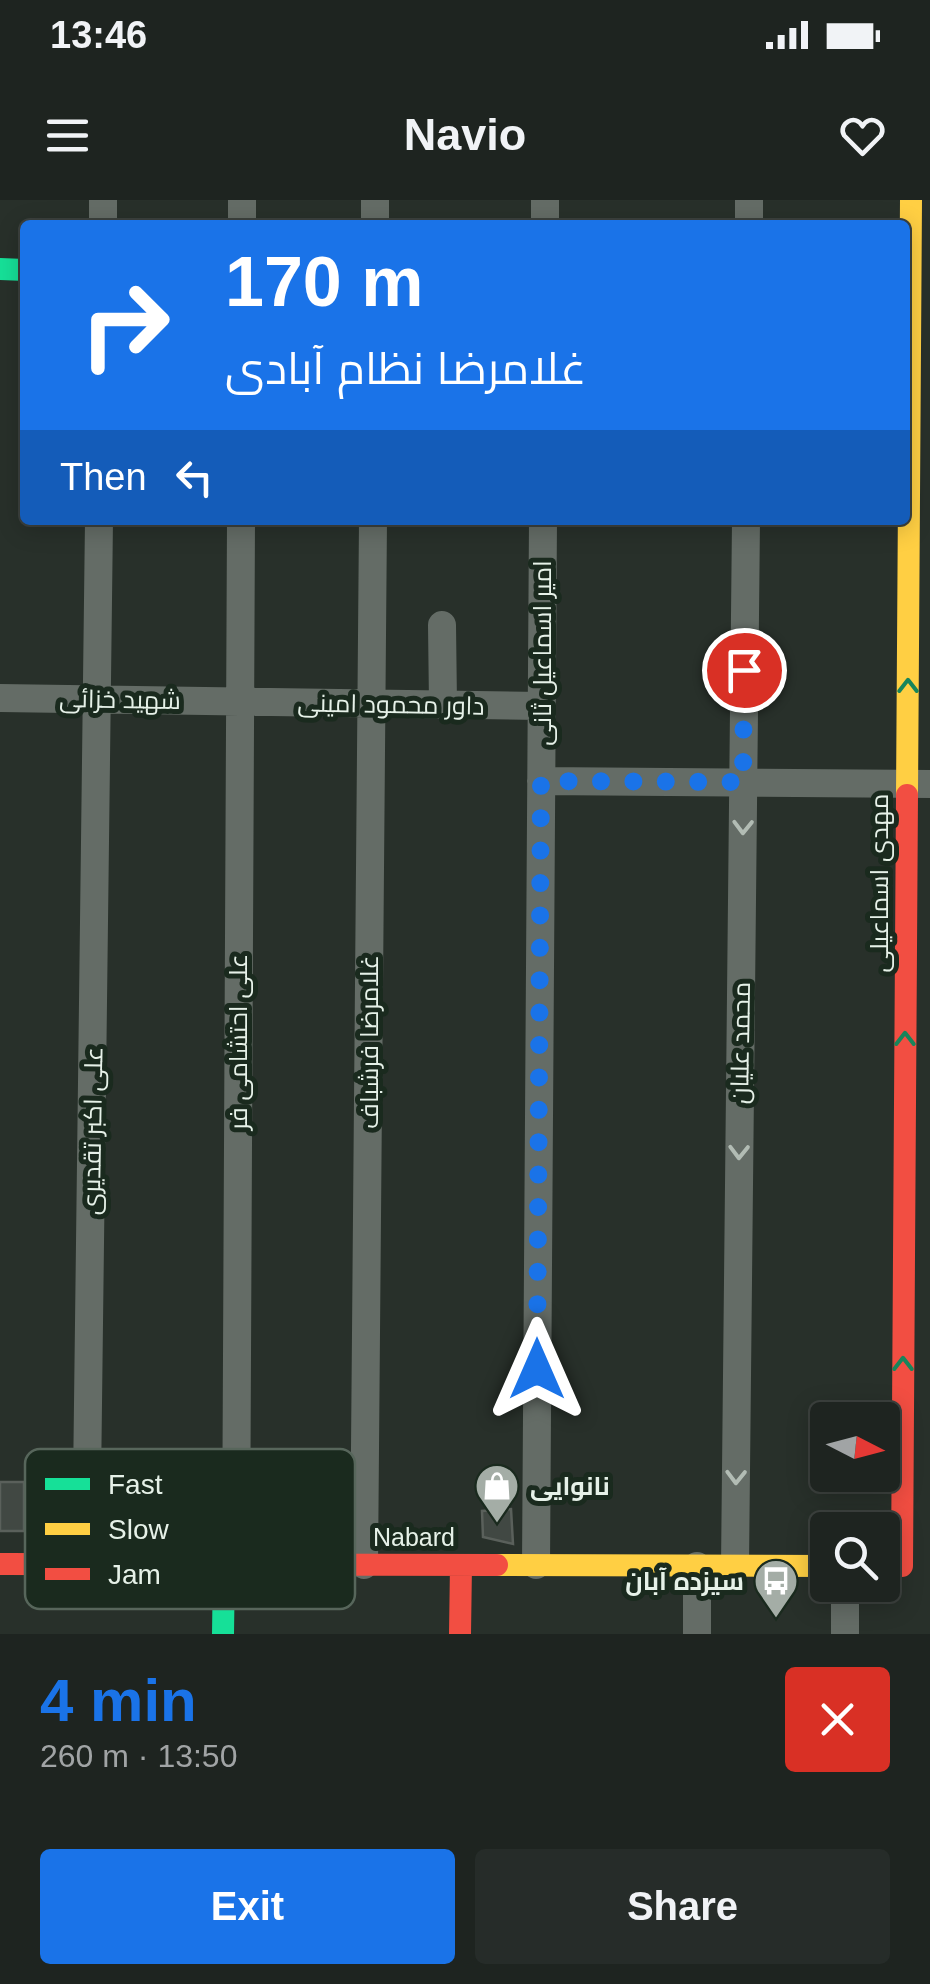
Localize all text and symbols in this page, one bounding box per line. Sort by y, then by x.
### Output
text: 13:46 [50,14,147,56]
icon: menu [40,108,95,163]
icon: heart [835,108,890,163]
text: Navio [404,109,526,160]
text: 170 m [225,243,423,321]
icon: right [60,260,190,390]
text: غلامرضا نظام آبادی [225,343,586,394]
icon: left [167,450,222,505]
text: Then [60,456,147,498]
street label: امیر اسماعیل ثانی [528,560,557,746]
pin [702,628,787,713]
icon: arrive [717,643,772,698]
one-way arrow [897,678,918,694]
street label: شهید خزائی [59,684,181,715]
street label: داور محمود امینی [297,688,485,721]
street label: مهدی اسماعیلی [865,794,894,972]
one-way arrow [732,820,753,836]
street label: علی احتشامی فر [224,954,253,1132]
street label: غلامرضا فرشباف [355,955,384,1129]
street label: محمد علیان [725,982,756,1104]
one-way arrow [894,1030,916,1046]
street label: علی اکبر تقدیری [77,1047,108,1215]
one-way arrow [729,1145,750,1161]
position arrow [485,1317,589,1421]
one-way arrow [892,1355,914,1370]
north arrow [810,1402,900,1492]
map controls [810,1402,900,1602]
legend [25,1449,355,1609]
shop icon: نانوایی [474,1463,520,1524]
text: Fast [108,1469,163,1500]
one-way arrow [725,1470,747,1486]
place label: نانوایی [530,1472,610,1501]
button: search [810,1512,900,1602]
text: Slow [108,1514,169,1545]
street label: Nabard [373,1523,455,1551]
bus stop icon: سیزده آبان [753,1558,799,1619]
text: Jam [108,1559,161,1590]
place label: سیزده آبان [625,1567,744,1596]
text: 4 min [40,1667,197,1734]
button: close [785,1667,890,1772]
text: 260 m · 13:50 [40,1738,237,1774]
button: Exit [40,1849,455,1964]
button: Share [475,1849,890,1964]

